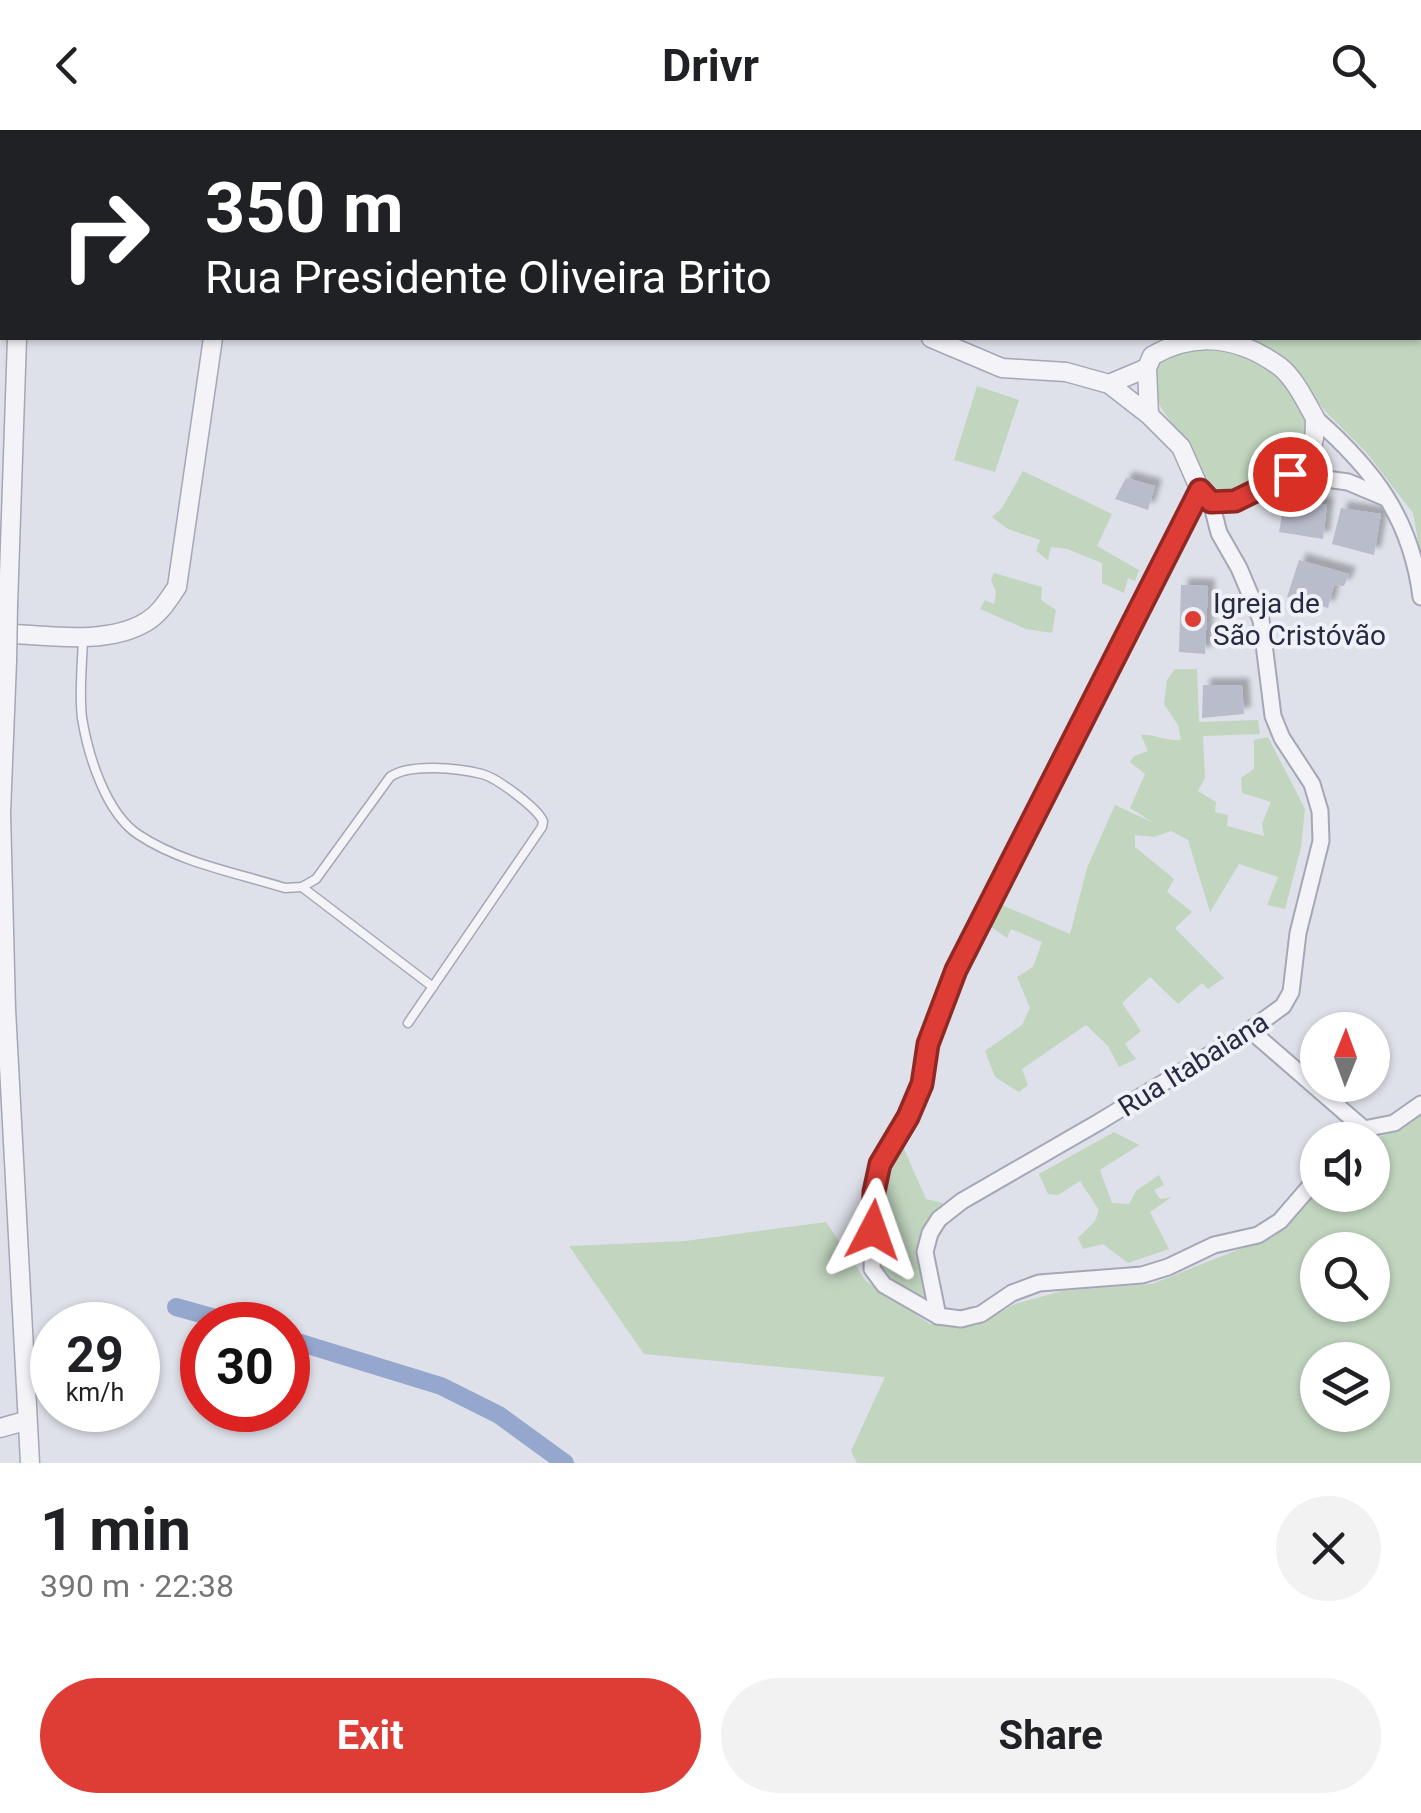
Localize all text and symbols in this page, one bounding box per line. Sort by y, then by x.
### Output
icon: back [40,38,95,93]
icon: search [1326,38,1381,93]
text: Drivr [662,39,759,92]
text: 350 m [205,167,404,249]
icon: right [40,170,170,300]
text: Rua Presidente Oliveira Brito [205,251,772,304]
pin [1248,432,1333,517]
icon: arrive [1263,447,1318,502]
place label: Igreja de São Cristóvão [1213,587,1386,652]
marker: Igreja de São Cristóvão [1182,608,1204,630]
street label: Rua Itabaiana [1112,1005,1274,1124]
north arrow [1300,1012,1390,1102]
map controls [1300,1012,1390,1432]
button: sound [1300,1122,1390,1212]
position arrow [821,1178,925,1282]
button: search [1300,1232,1390,1322]
speed limit sign: 30 [180,1302,310,1432]
text: 29 [66,1326,124,1384]
button: layers [1300,1342,1390,1432]
text: km/h [66,1378,124,1407]
text: 1 min [40,1494,191,1565]
button: close [1276,1496,1381,1601]
text: 390 m · 22:38 [40,1567,234,1605]
button: Exit [40,1678,701,1793]
button: Share [721,1678,1381,1793]

